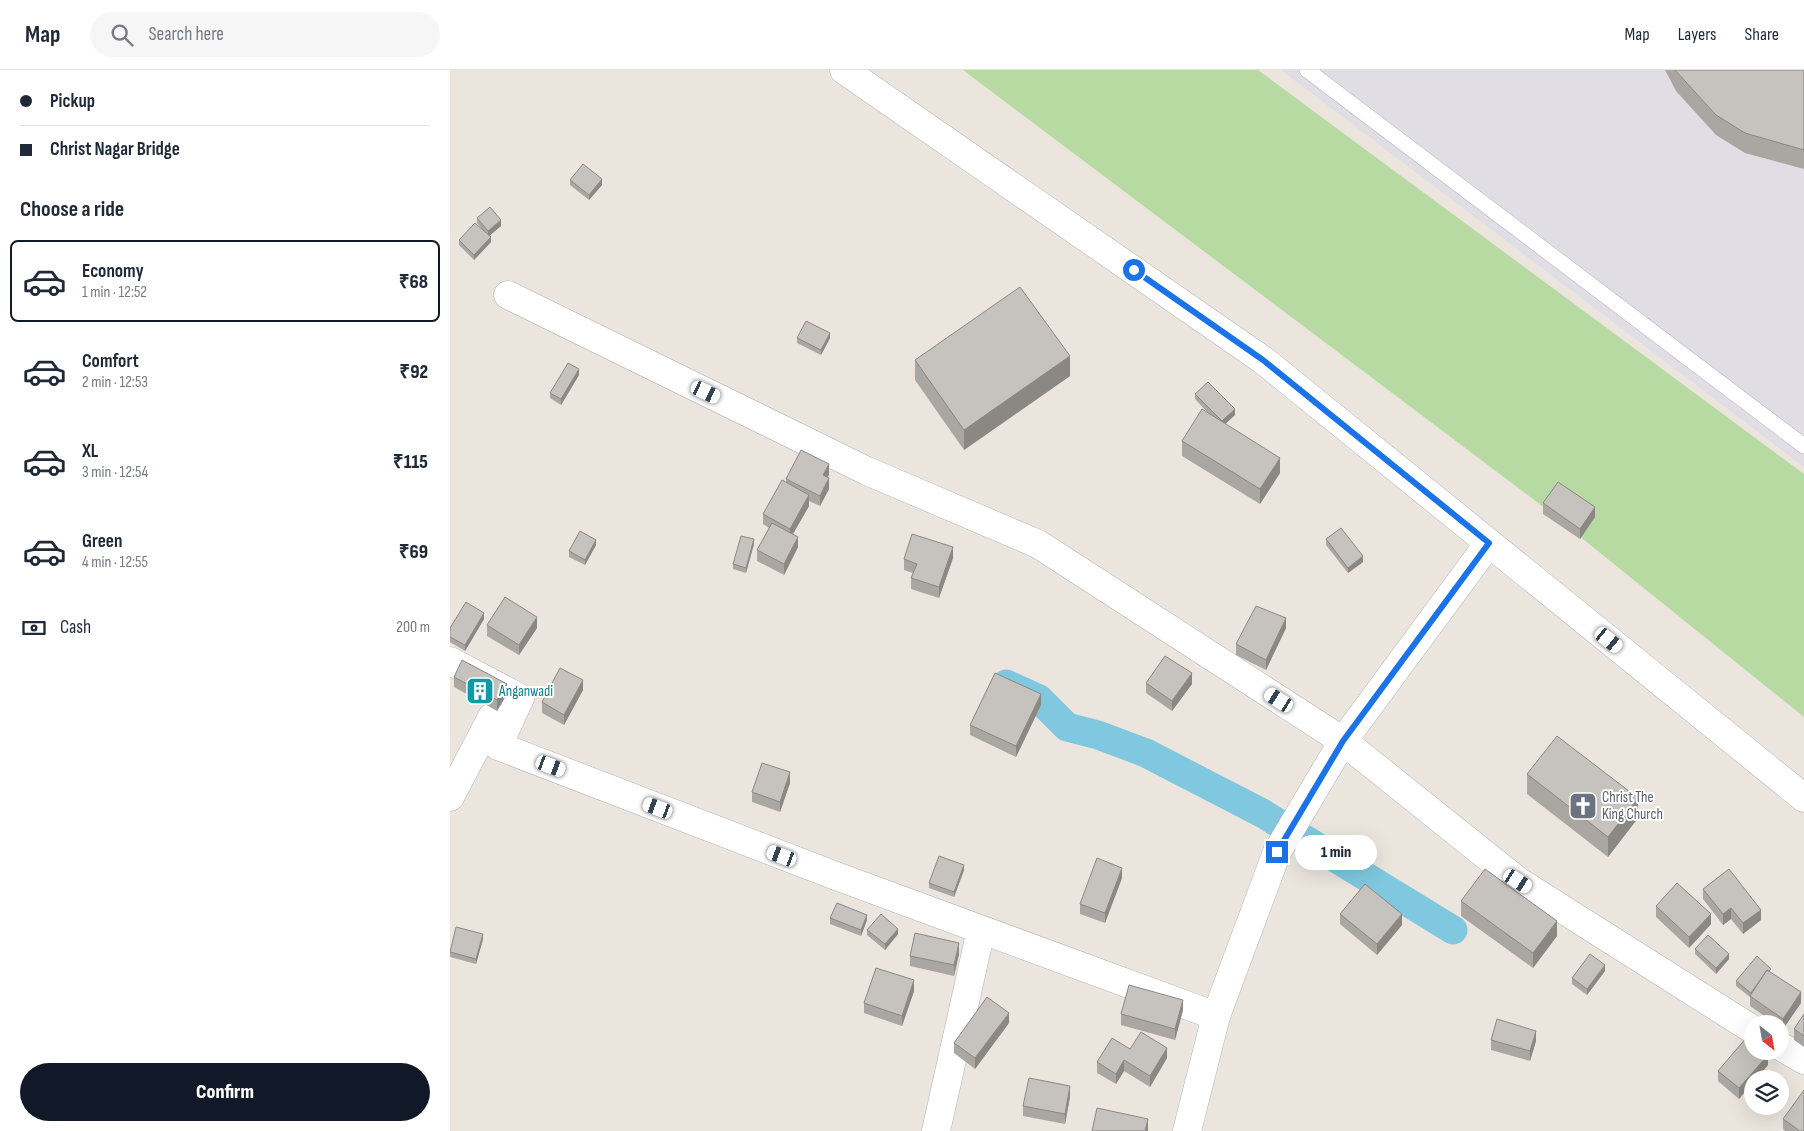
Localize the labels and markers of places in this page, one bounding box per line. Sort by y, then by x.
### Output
building icon: Anganwadi [465,676,495,706]
place label: Anganwadi [498,682,553,701]
place label: Christ The King Church [1602,788,1663,824]
church icon: Christ The King Church [1568,791,1598,821]

